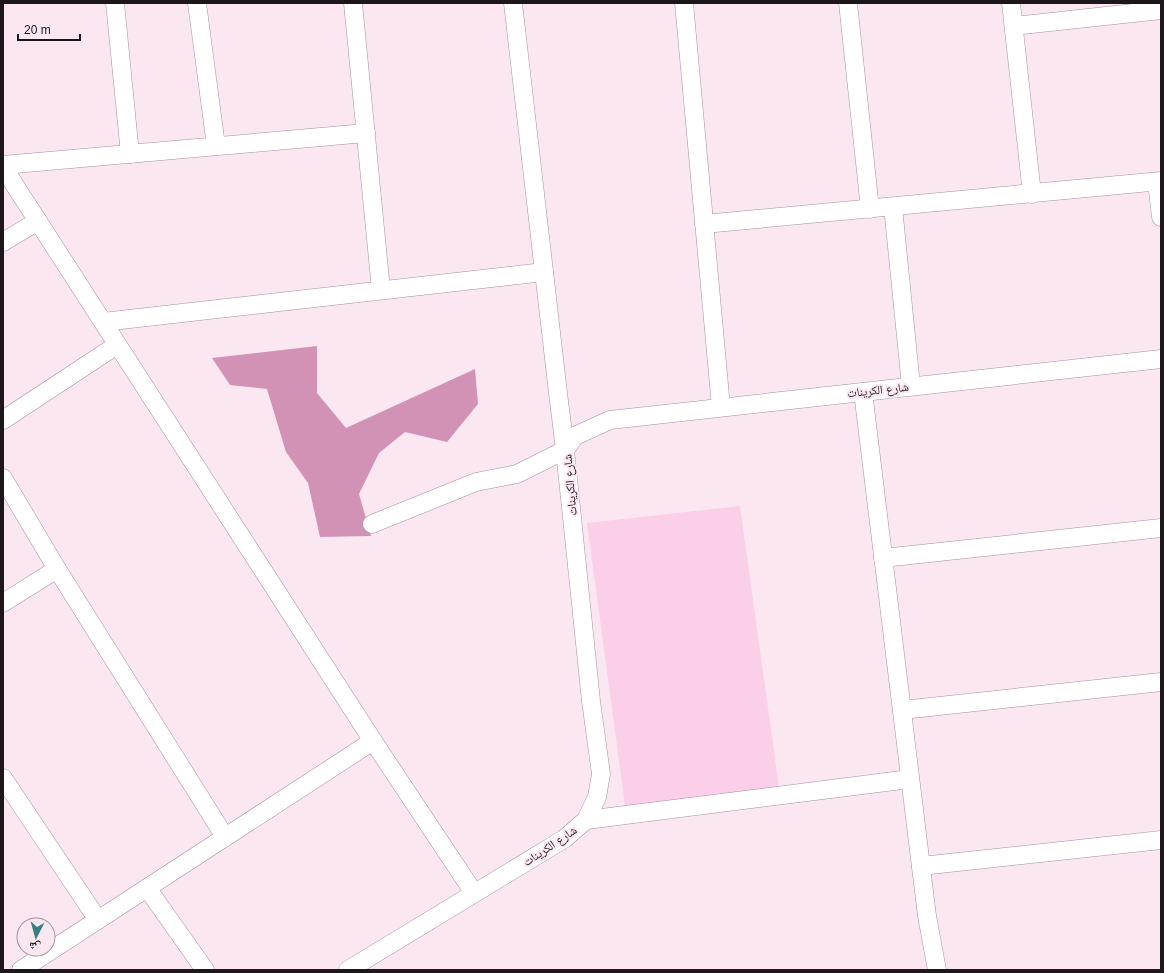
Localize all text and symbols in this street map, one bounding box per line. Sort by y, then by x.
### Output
scale bar [18,16,80,42]
text: 20 m [24,23,51,37]
street label: شارع الکرينات [847,380,910,401]
street label: شارع الکرينات [560,453,581,516]
street label: شارع الکرينات [520,823,580,870]
north arrow [16,917,56,957]
text: ش [28,938,42,954]

